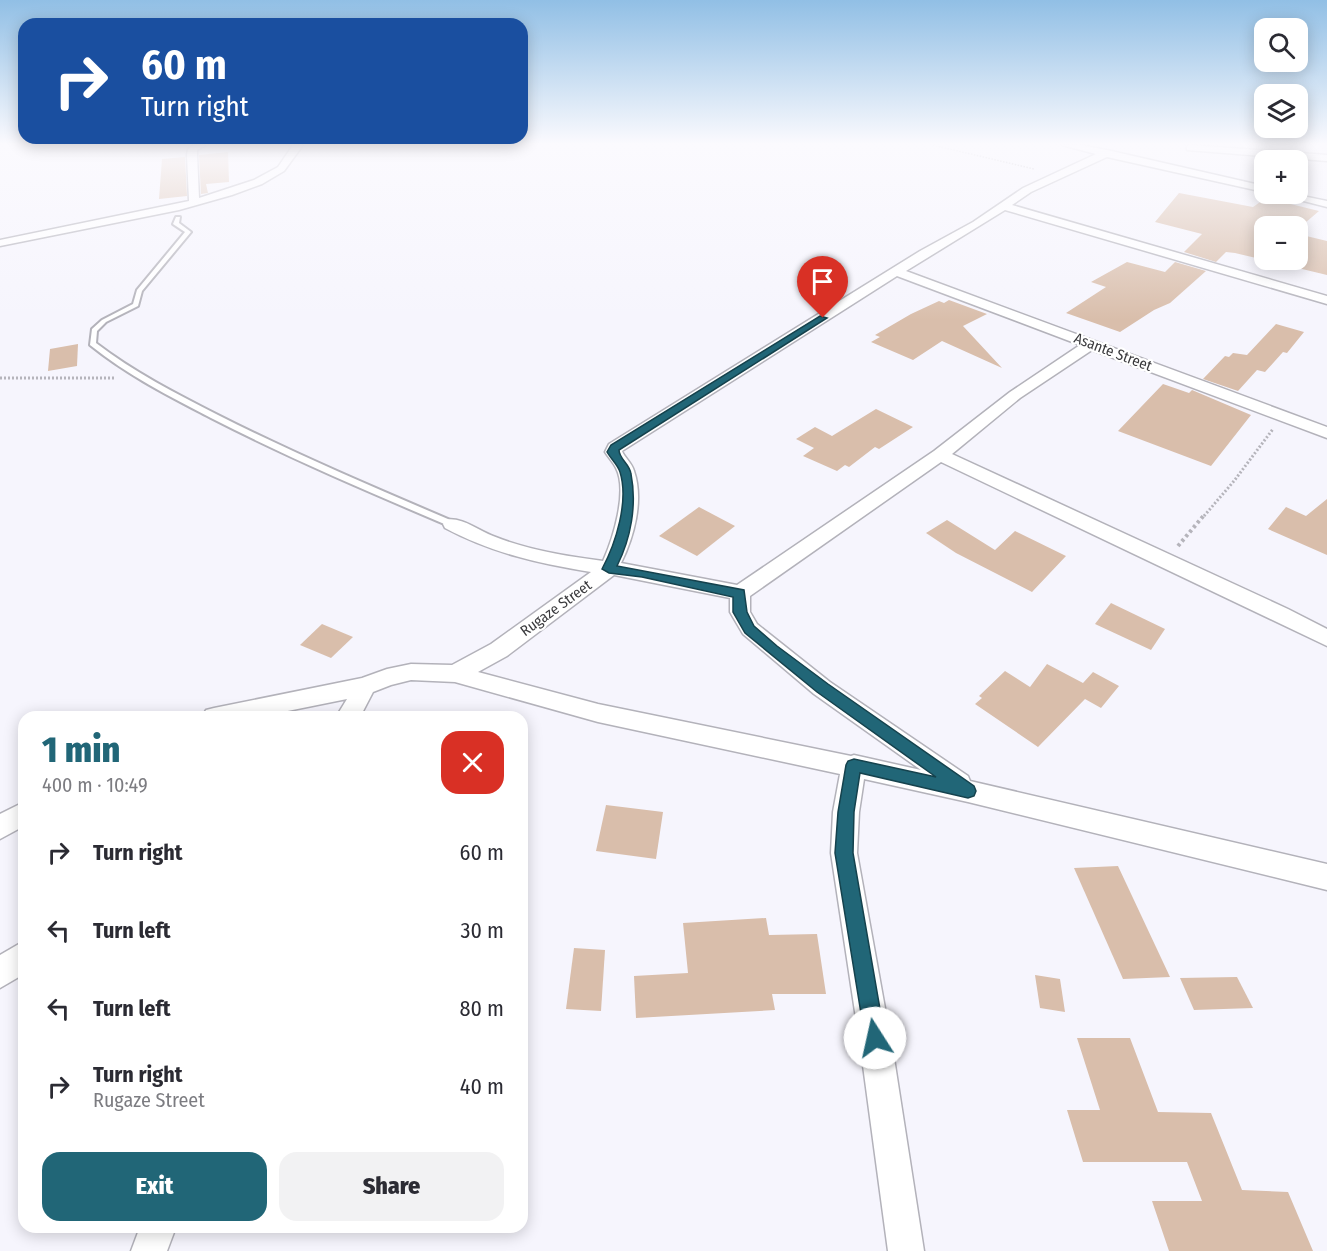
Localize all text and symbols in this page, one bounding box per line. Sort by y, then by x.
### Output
map controls [1254,18,1308,270]
button: search [1254,18,1308,72]
text: 60 m [141,40,227,90]
icon: right [42,42,120,120]
button: layers [1254,84,1308,138]
text: Turn right [141,91,249,123]
button: + [1254,150,1308,204]
button: − [1254,216,1308,270]
pin [797,256,848,318]
icon: arrive [806,265,839,298]
street label: Asante Street [1072,329,1155,375]
street label: Rugaze Street [517,576,595,640]
text: 1 min [42,728,120,772]
button: close [441,731,504,794]
text: 400 m · 10:49 [42,773,148,797]
icon: right [42,836,75,869]
text: Turn right [93,839,182,866]
text: 60 m [460,839,504,866]
icon: left [42,914,75,947]
text: Turn left [93,917,171,944]
text: 30 m [461,917,504,944]
icon: left [42,992,75,1025]
text: Turn left [93,995,171,1022]
text: 80 m [459,995,504,1022]
position arrow [843,1006,907,1070]
text: Turn right [93,1061,182,1088]
icon: right [42,1070,75,1103]
text: 40 m [460,1073,504,1100]
text: Rugaze Street [93,1088,205,1112]
button: Exit [42,1152,267,1221]
button: Share [279,1152,504,1221]

